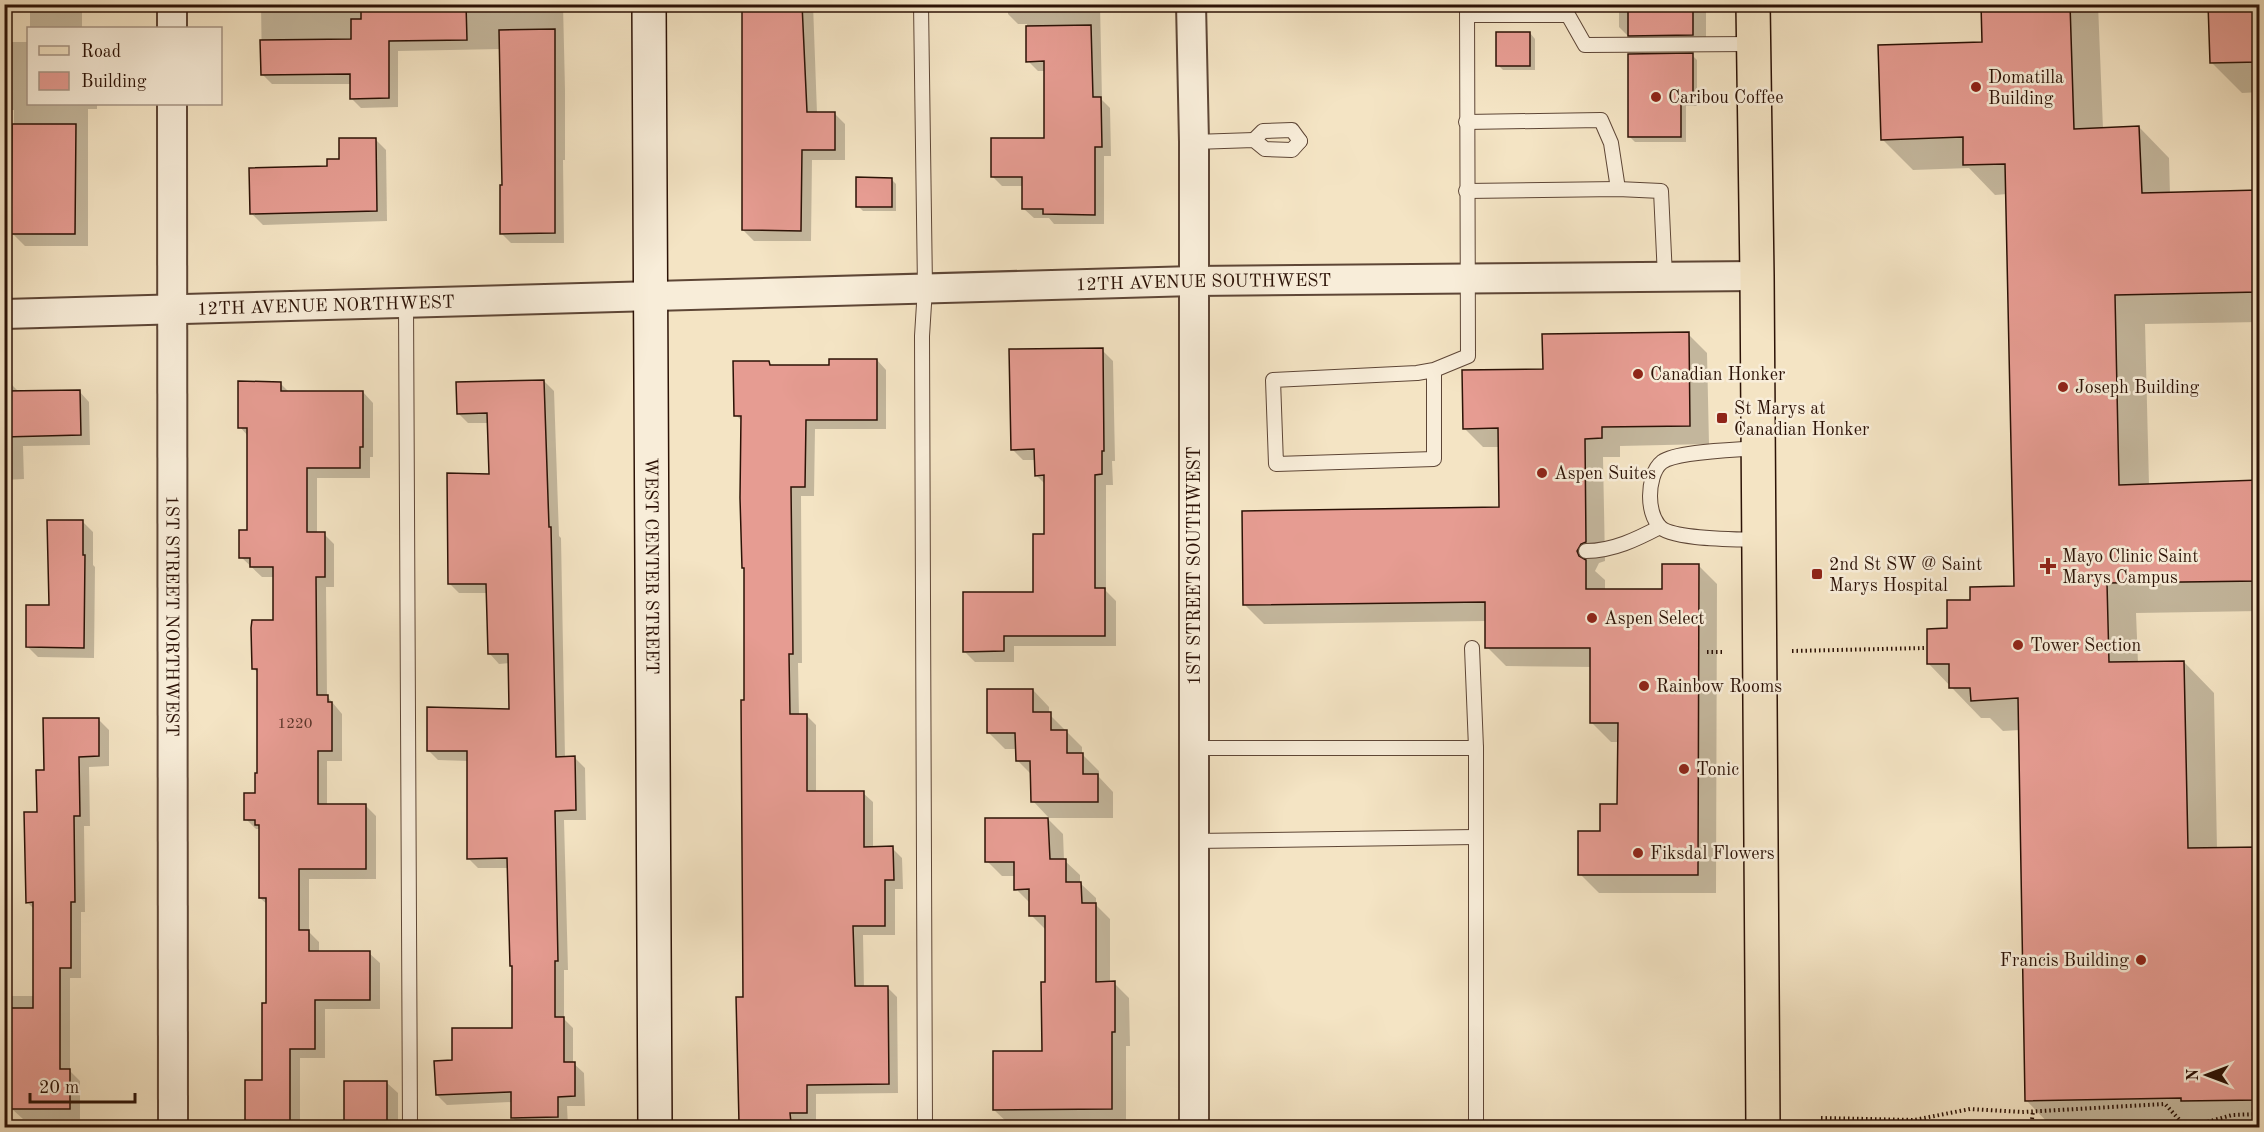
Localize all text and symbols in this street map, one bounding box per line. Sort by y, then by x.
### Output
legend [27,27,222,105]
text: Road [81,43,121,61]
place label: Domatilla Building [1988,69,2064,108]
text: Building [81,73,147,91]
marker: Domatilla Building [1969,80,1983,94]
place label: Caribou Coffee [1668,89,1783,107]
marker: Caribou Coffee [1649,90,1663,104]
street label: 12TH AVENUE SOUTHWEST [1076,272,1331,294]
street label: 12TH AVENUE NORTHWEST [197,294,455,319]
place label: Canadian Honker [1650,366,1786,384]
marker: Canadian Honker [1631,367,1645,381]
place label: Joseph Building [2075,379,2200,397]
marker: Joseph Building [2056,380,2070,394]
place label: St Marys at Canadian Honker [1734,400,1870,439]
marker: St Marys at Canadian Honker [1715,411,1729,425]
street label: 1ST STREET SOUTHWEST [1186,446,1204,686]
street label: WEST CENTER STREET [641,457,661,675]
place label: Aspen Suites [1554,465,1656,483]
marker: Aspen Suites [1535,466,1549,480]
street label: 1ST STREET NORTHWEST [162,495,181,737]
place label: Mayo Clinic Saint Marys Campus [2062,548,2199,587]
place label: 2nd St SW @ Saint Marys Hospital [1829,556,1982,595]
marker: Mayo Clinic Saint Marys Campus [2039,557,2057,575]
marker: 2nd St SW @ Saint Marys Hospital [1810,567,1824,581]
place label: Aspen Select [1604,610,1705,628]
marker: Aspen Select [1585,611,1599,625]
place label: Tower Section [2030,637,2141,655]
marker: Tower Section [2011,638,2025,652]
place label: Rainbow Rooms [1656,678,1782,696]
marker: Rainbow Rooms [1637,679,1651,693]
house number: 1220 [278,717,312,732]
place label: Tonic [1696,761,1739,779]
marker: Tonic [1677,762,1691,776]
place label: Fiksdal Flowers [1650,845,1775,863]
marker: Fiksdal Flowers [1631,846,1645,860]
place label: Francis Building [2000,952,2129,970]
marker: Francis Building [2134,953,2148,967]
north arrow [2177,1045,2237,1105]
scale bar [30,1066,135,1104]
text: N [2186,1068,2202,1081]
text: 20 m [39,1079,79,1097]

